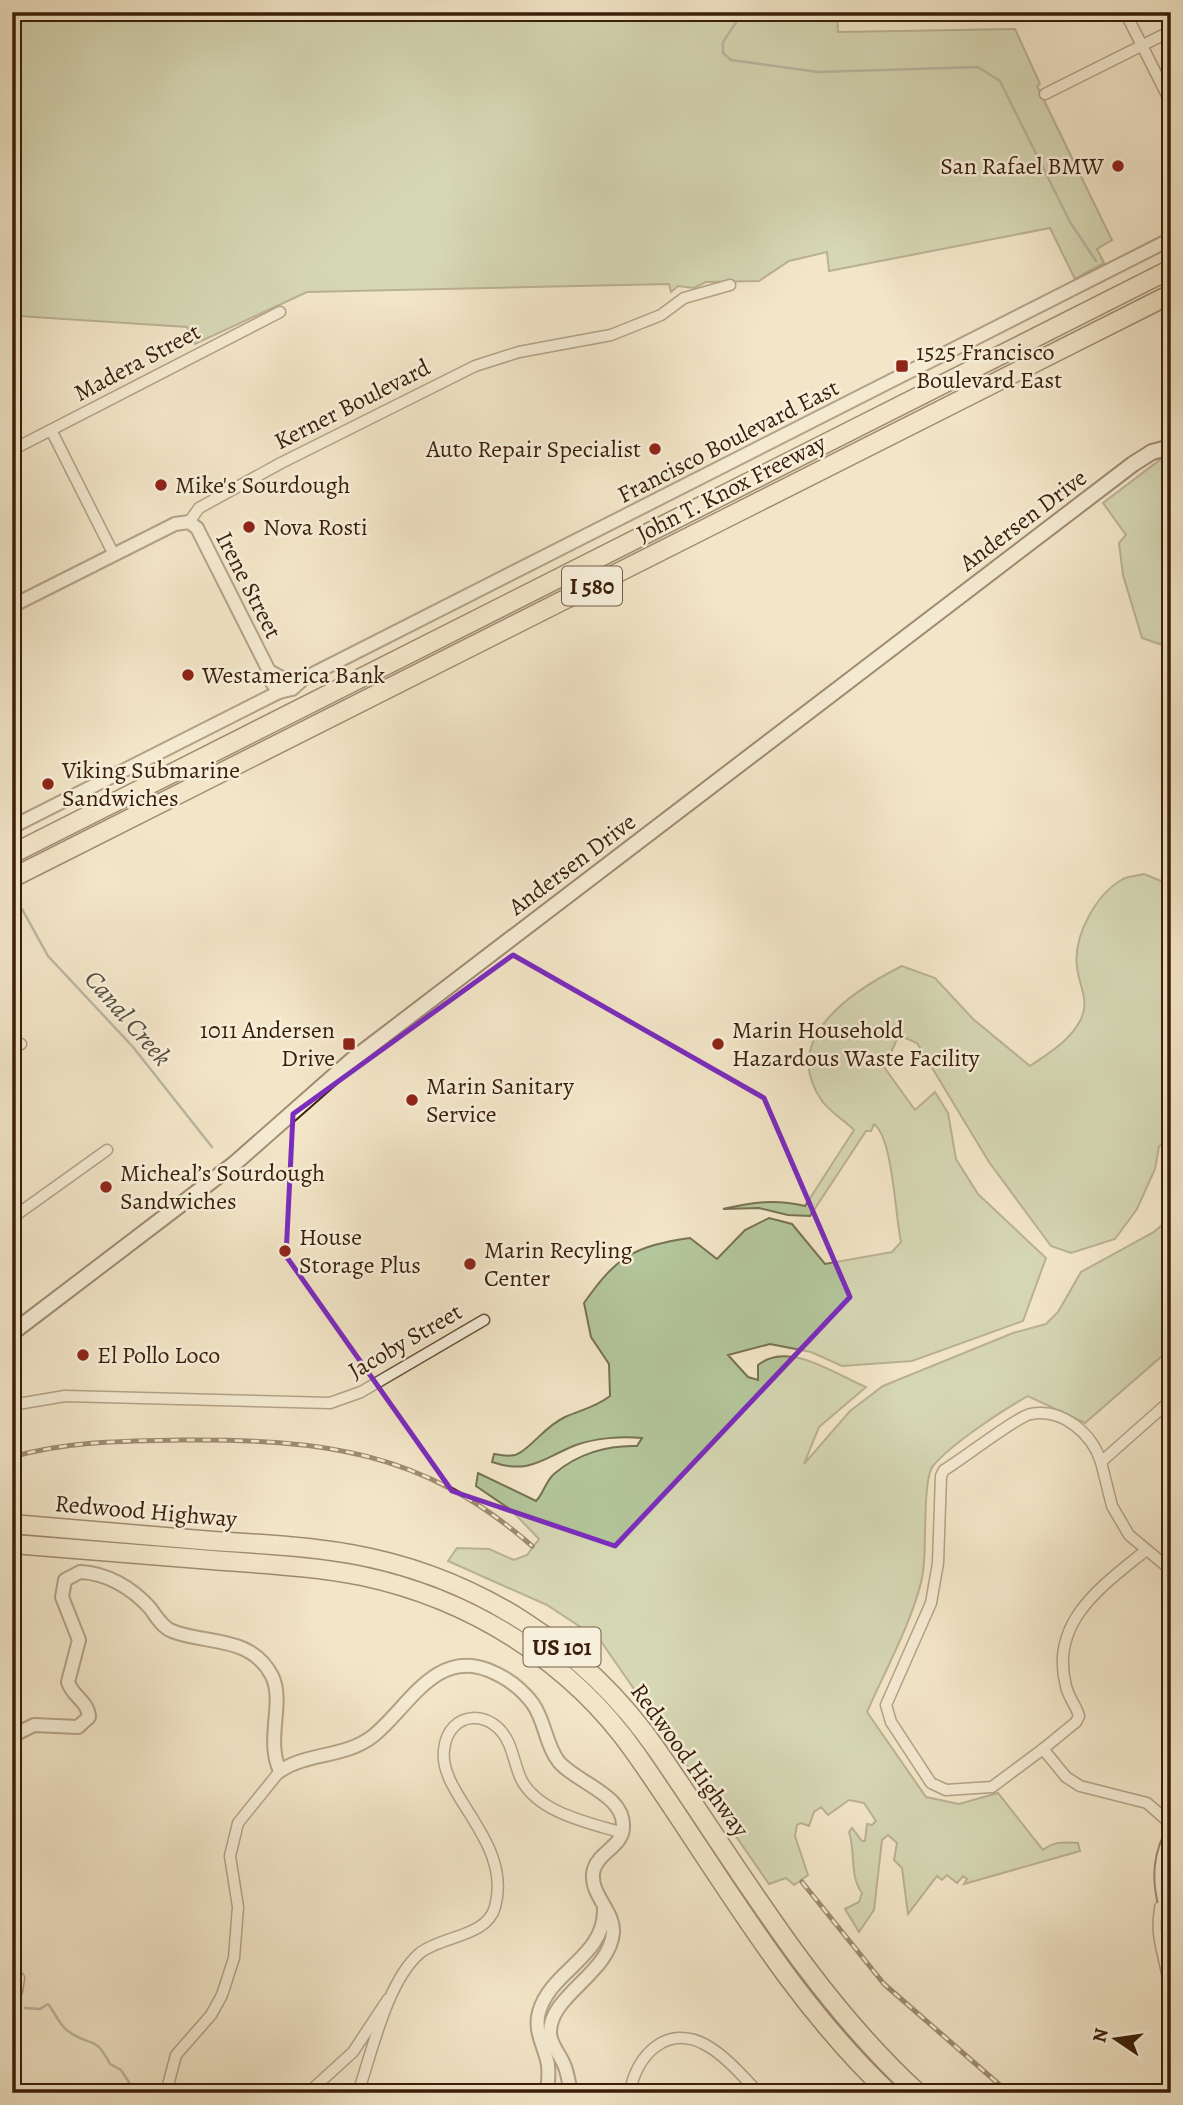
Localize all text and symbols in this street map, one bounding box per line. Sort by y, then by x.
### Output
place label: San Rafael BMW [940,150,1105,182]
marker: San Rafael BMW [1110,158,1126,174]
street label: Madera Street [68,315,206,409]
place label: 1525 Francisco Boulevard East [916,336,1062,396]
street label: Kerner Boulevard [269,351,436,457]
marker: 1525 Francisco Boulevard East [894,358,910,374]
street label: Francisco Boulevard East [612,371,844,511]
street label: John T. Knox Freeway [631,426,831,550]
place label: Auto Repair Specialist [425,433,641,465]
marker: Auto Repair Specialist [647,441,663,457]
street label: Andersen Drive [952,462,1093,579]
place label: Mike's Sourdough [175,469,350,501]
marker: Mike's Sourdough [153,477,169,493]
place label: Nova Rosti [263,511,368,543]
marker: Nova Rosti [241,519,257,535]
street label: Irene Street [208,526,290,644]
road number: I 580 [562,566,622,606]
place label: Westamerica Bank [201,659,385,691]
marker: Westamerica Bank [180,667,196,683]
place label: Viking Submarine Sandwiches [61,754,240,814]
marker: Viking Submarine Sandwiches [40,776,56,792]
street label: Andersen Drive [501,806,642,923]
water label: Canal Creek [76,962,180,1074]
place label: 1011 Andersen Drive [200,1014,335,1074]
place label: Marin Household Hazardous Waste Facility [732,1014,980,1074]
marker: 1011 Andersen Drive [341,1036,357,1052]
marker: Marin Household Hazardous Waste Facility [710,1036,726,1052]
place label: Marin Sanitary Service [426,1070,574,1130]
marker: Marin Sanitary Service [404,1092,420,1108]
place label: Micheal’s Sourdough Sandwiches [120,1157,325,1217]
marker: Micheal’s Sourdough Sandwiches [98,1179,114,1195]
place label: House Storage Plus [299,1221,421,1281]
place label: Marin Recyling Center [484,1234,633,1294]
marker: House Storage Plus [277,1243,293,1259]
marker: Marin Recyling Center [462,1256,478,1272]
street label: Jacoby Street [342,1296,468,1386]
place label: El Pollo Loco [97,1339,220,1371]
marker: El Pollo Loco [75,1347,91,1363]
street label: Redwood Highway [54,1487,239,1535]
road number: US 101 [524,1628,600,1666]
street label: Redwood Highway [623,1677,757,1844]
north arrow [1082,2004,1152,2074]
text: N [1086,2026,1115,2045]

